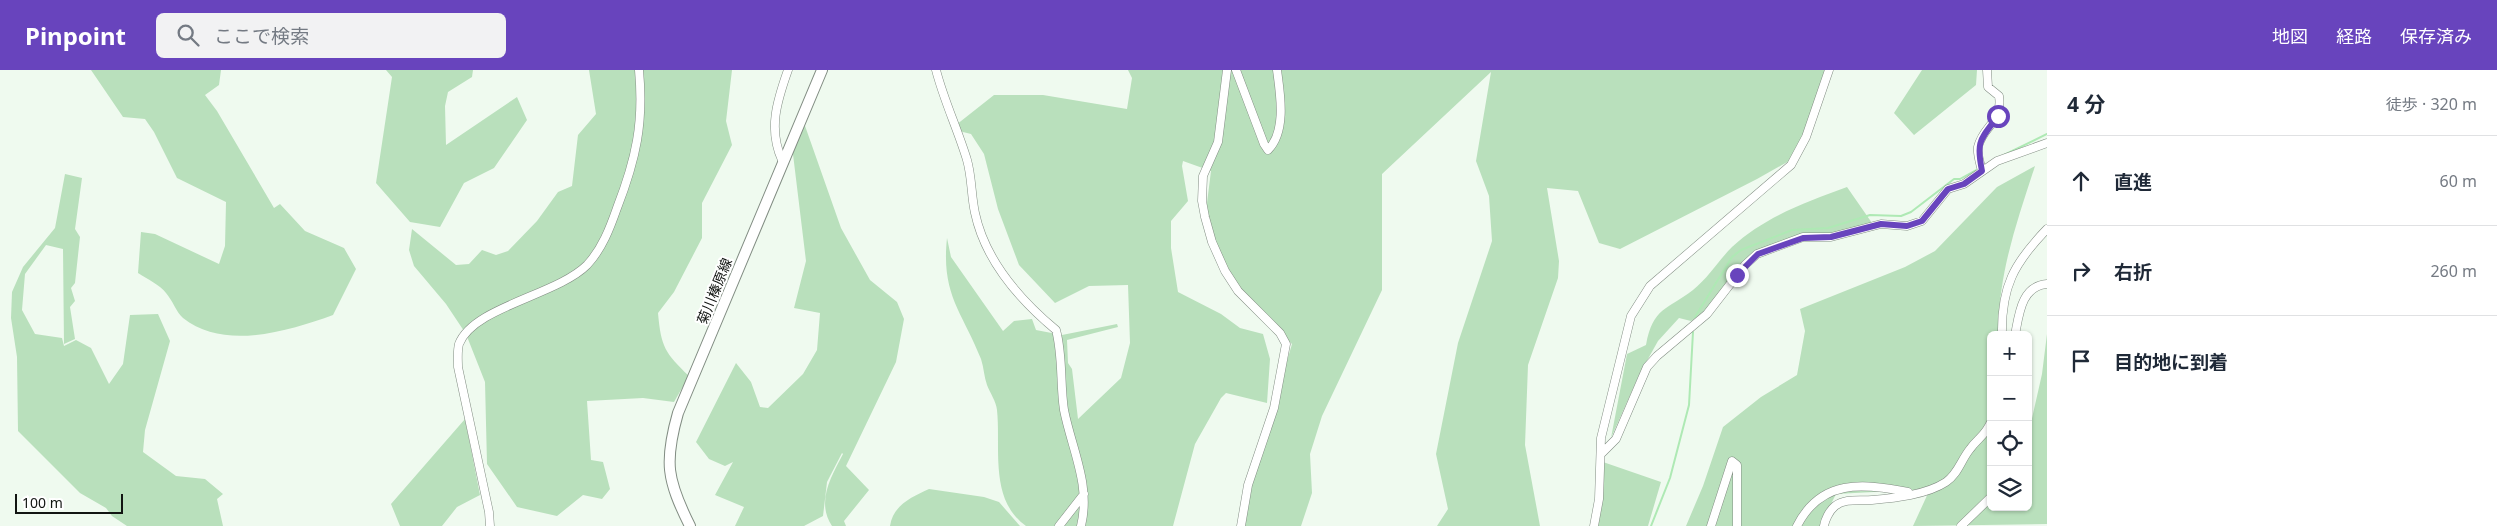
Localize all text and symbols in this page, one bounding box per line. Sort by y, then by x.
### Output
search box [156,13,506,58]
text: Pinpoint [25,19,126,52]
icon: search [174,21,202,49]
text: ここで検索 [214,23,309,49]
text: 地図 [2272,24,2308,48]
text: 経路 [2336,24,2372,48]
text: 保存済み [2400,24,2472,48]
text: 4 分 [2067,90,2105,118]
text: 徒歩 · 320 m [2386,93,2477,115]
route start [1987,105,2010,128]
icon: ahead [2067,167,2095,195]
text: 直進 [2114,169,2152,195]
text: 60 m [2440,170,2477,192]
street label: 菊川榛原線 [692,255,736,327]
icon: right [2067,257,2095,285]
text: 右折 [2114,259,2152,285]
text: 260 m [2430,260,2477,282]
route end [1726,264,1749,287]
map controls [1987,331,2032,511]
button: + [1987,331,2032,376]
icon: arrive [2067,347,2095,375]
text: 目的地に到着 [2114,349,2228,375]
button: − [1987,376,2032,421]
button: locate [1987,421,2032,466]
button: layers [1987,466,2032,511]
scale bar [15,491,122,514]
text: 100 m [22,493,63,512]

